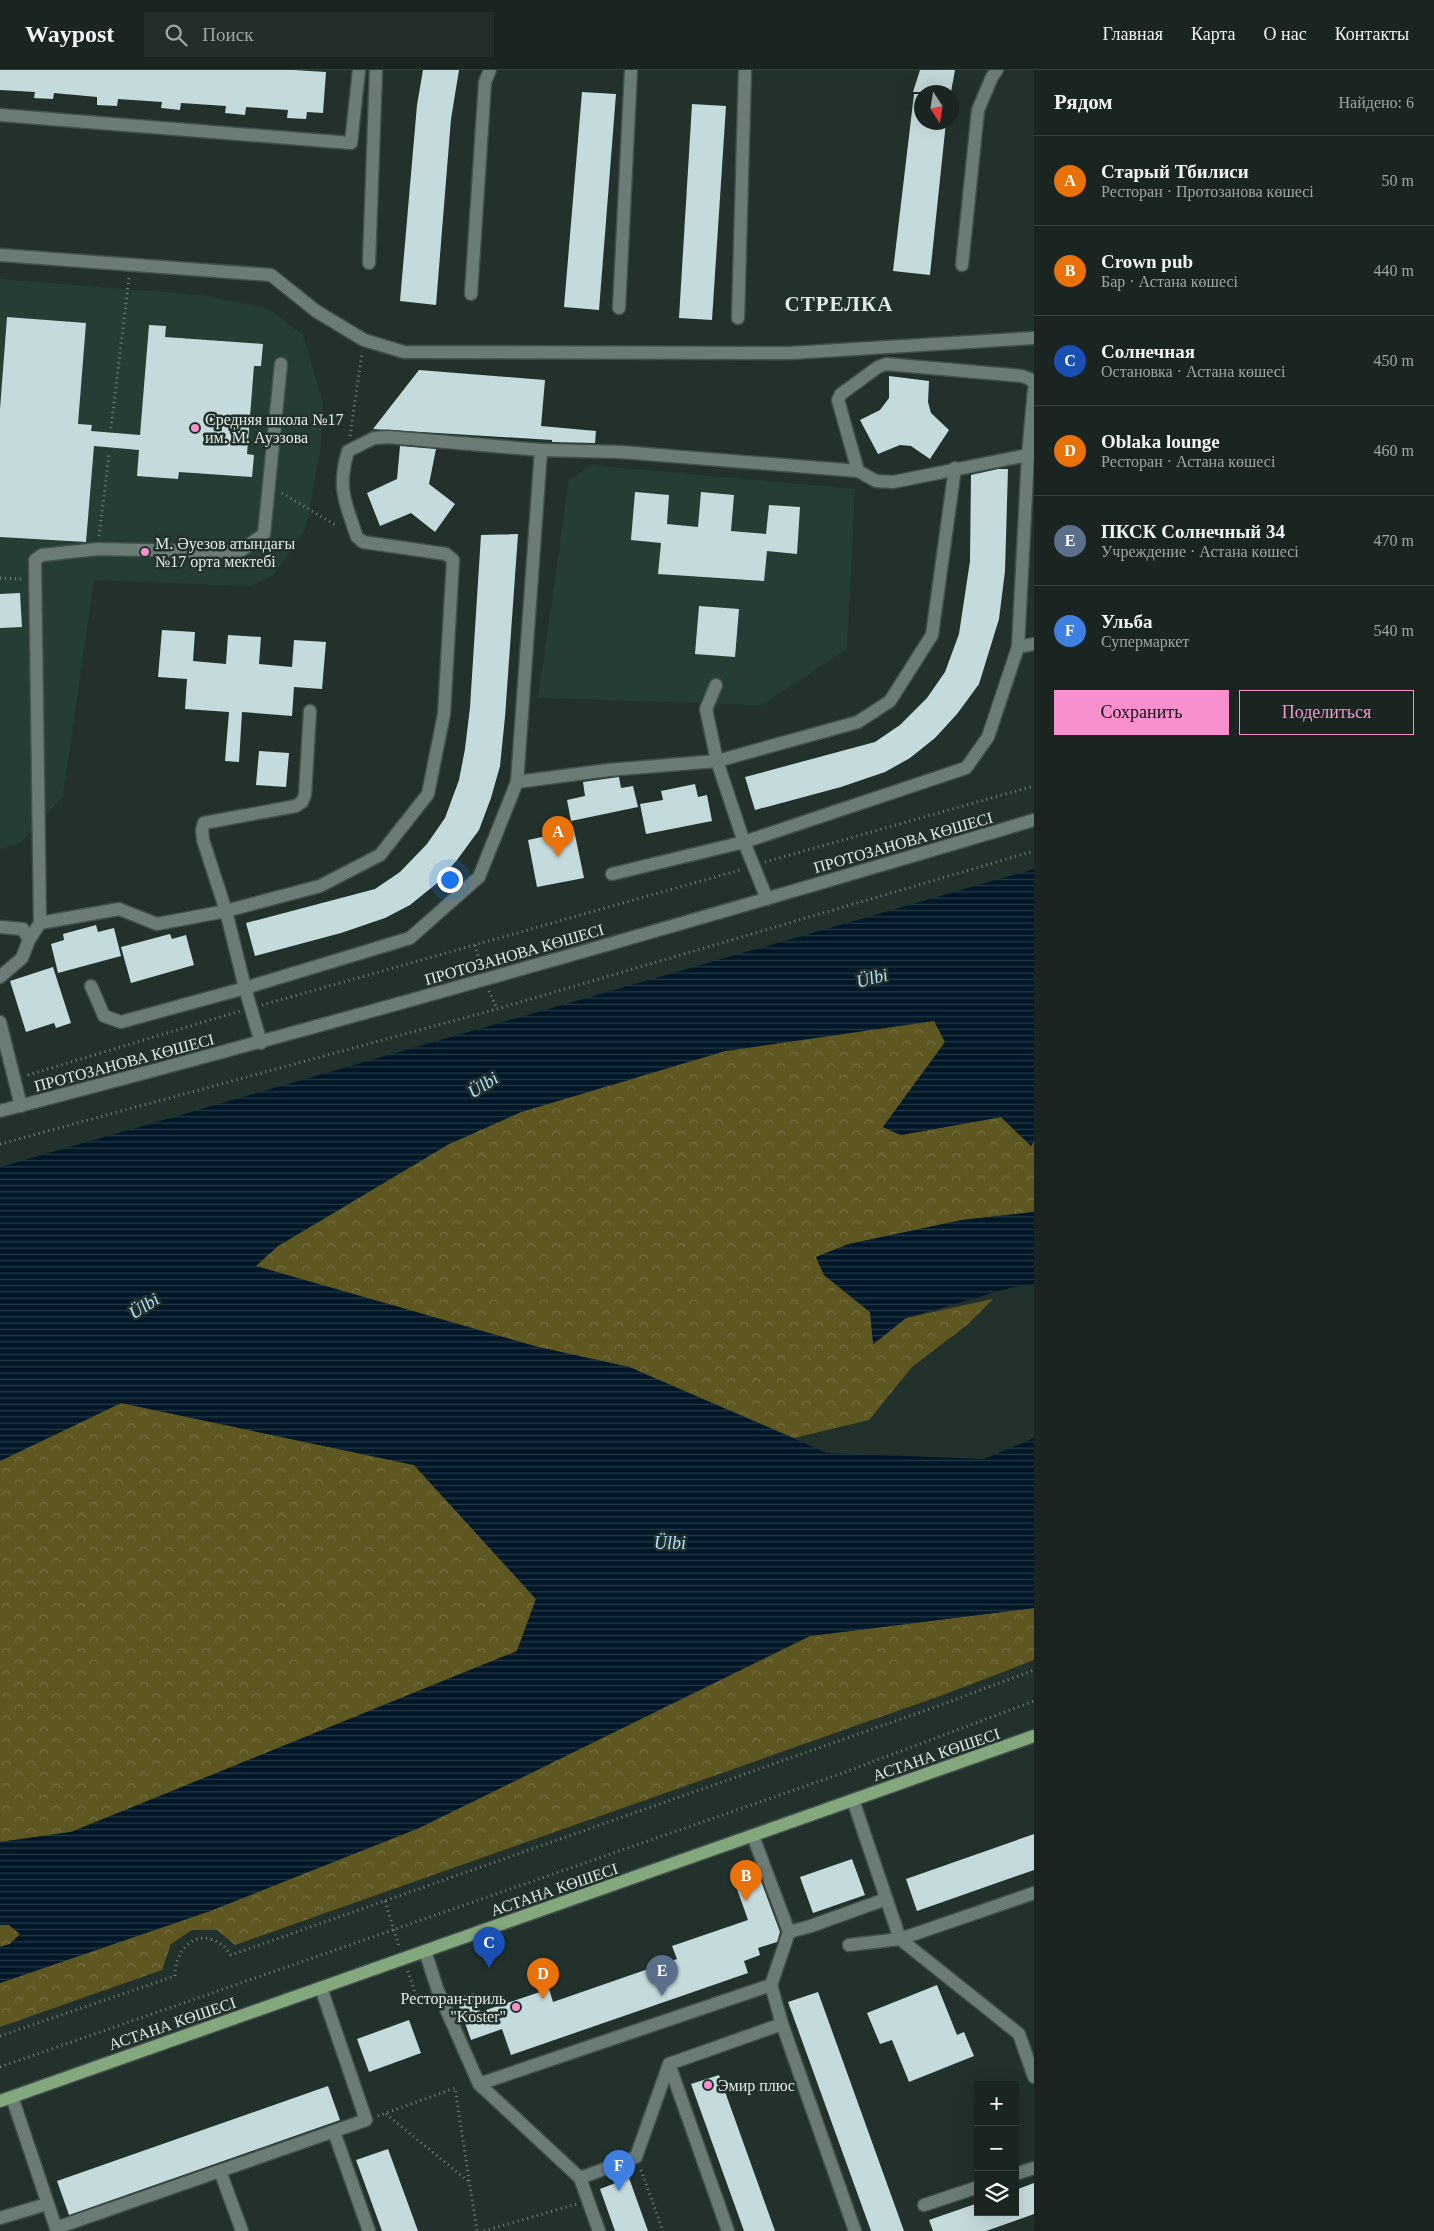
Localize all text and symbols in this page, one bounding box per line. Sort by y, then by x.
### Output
search box [144,12,494,57]
text: Waypost [25,21,114,47]
icon: search [162,21,190,49]
text: Поиск [202,24,253,45]
text: Главная [1103,24,1163,44]
text: Карта [1191,24,1236,44]
text: О нас [1264,24,1307,44]
text: Контакты [1335,24,1409,44]
north arrow [914,85,959,130]
text: Рядом [1054,90,1113,114]
text: Найдено: 6 [1339,94,1414,111]
text: Старый Тбилиси [1101,161,1249,182]
text: A [1064,172,1076,189]
text: 50 m [1382,172,1414,189]
text: Ресторан · Протозанова көшесі [1101,183,1314,200]
text: Crown pub [1101,251,1193,272]
text: B [1065,262,1075,279]
text: 440 m [1374,262,1414,279]
text: Бар · Астана көшесі [1101,273,1238,290]
district label: СТРЕЛКА [785,292,893,316]
text: Солнечная [1101,341,1195,362]
text: C [1064,352,1076,369]
text: 450 m [1374,352,1414,369]
text: Остановка · Астана көшесі [1101,363,1285,380]
place label: Средняя школа №17 им. М. Ауэзова [205,411,343,447]
marker: Средняя школа №17 им. М. Ауэзова [189,422,201,434]
text: Oblaka lounge [1101,431,1220,452]
text: D [1064,442,1076,459]
text: 460 m [1374,442,1414,459]
text: Ресторан · Астана көшесі [1101,453,1275,470]
text: ПКСК Солнечный 34 [1101,521,1285,542]
text: E [1065,532,1075,549]
text: 470 m [1374,532,1414,549]
place label: М. Әуезов атындағы №17 орта мектебі [155,535,295,571]
text: Учреждение · Астана көшесі [1101,543,1299,560]
marker: М. Әуезов атындағы №17 орта мектебі [139,546,151,558]
text: Ульба [1101,611,1153,632]
text: F [1065,622,1075,639]
text: 540 m [1374,622,1414,639]
text: Супермаркет [1101,633,1189,650]
button: Сохранить [1054,690,1229,735]
button: Поделиться [1239,690,1414,735]
street label: ПРОТОЗАНОВА КӨШЕСІ [812,809,995,876]
pin: A [542,816,574,857]
your location [437,867,463,893]
street label: ПРОТОЗАНОВА КӨШЕСІ [423,921,606,988]
water label: Ülbi [854,964,890,992]
street label: ПРОТОЗАНОВА КӨШЕСІ [32,1030,216,1095]
water label: Ülbi [464,1068,502,1102]
water label: Ülbi [125,1289,163,1323]
water label: Ülbi [654,1533,686,1553]
street label: АСТАНА КӨШЕСІ [870,1725,1002,1784]
street label: АСТАНА КӨШЕСІ [488,1860,620,1919]
pin: B [730,1860,762,1901]
pin: C [473,1927,505,1968]
pin: E [646,1955,678,1996]
pin: D [527,1958,559,1999]
place label: Ресторан-гриль "Koster" [401,1990,506,2025]
street label: АСТАНА КӨШЕСІ [106,1994,238,2053]
marker: Ресторан-гриль "Koster" [510,2001,522,2013]
place label: Эмир плюс [718,2077,795,2095]
marker: Эмир плюс [702,2079,714,2091]
map controls [974,2081,1019,2216]
button: + [974,2081,1019,2126]
button: − [974,2126,1019,2171]
pin: F [603,2150,635,2191]
button: layers [974,2171,1019,2216]

